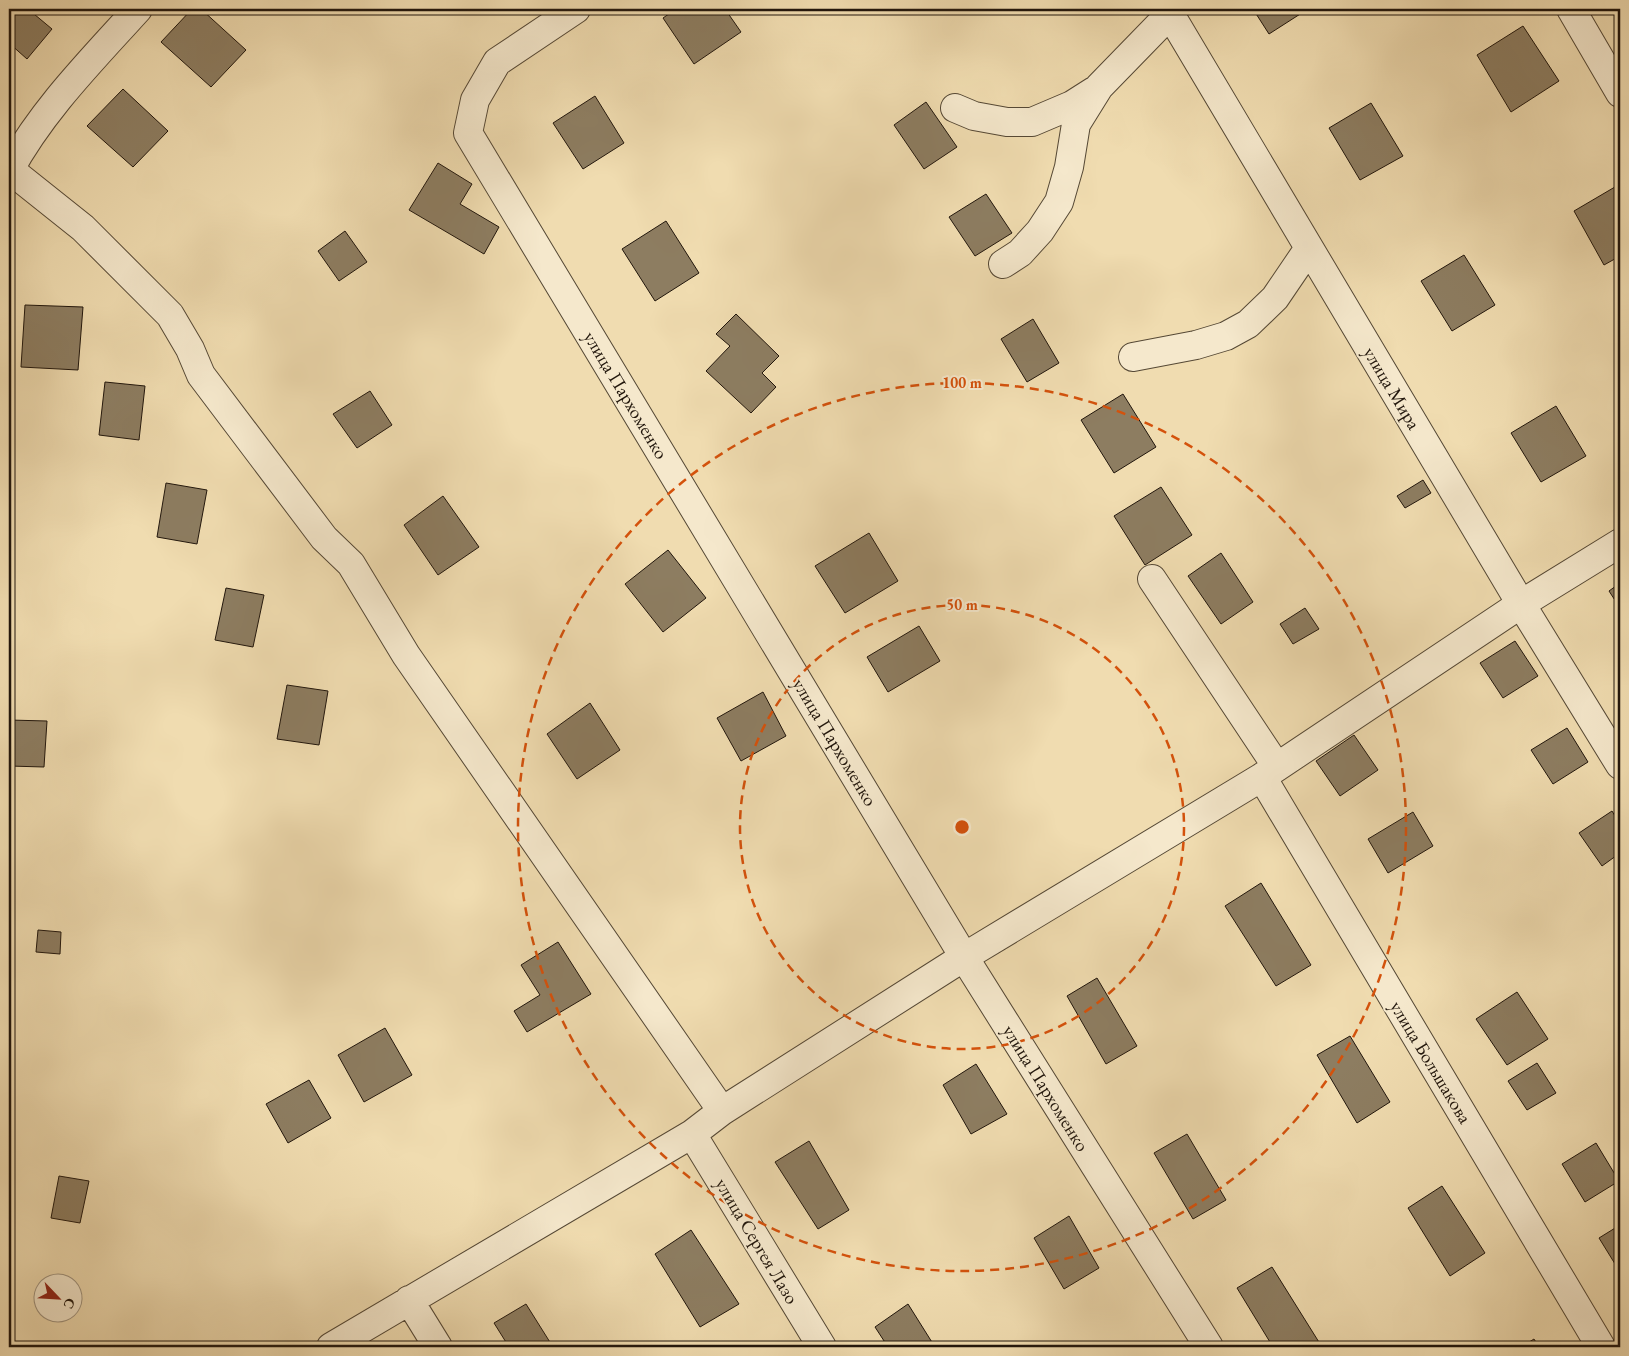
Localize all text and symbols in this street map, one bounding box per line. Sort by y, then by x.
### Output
street label: улица Пархоменко [578,326,674,464]
street label: улица Мира [1357,342,1427,434]
text: 100 m [942,373,982,392]
text: 50 m [946,595,978,614]
street label: улица Пархоменко [787,673,883,811]
centre of rings [953,818,971,836]
street label: улица Большакова [1384,996,1478,1128]
street label: улица Пархоменко [997,1020,1095,1156]
street label: улица Сергея Лазо [709,1173,805,1309]
north arrow [32,1274,82,1324]
text: С [59,1295,80,1312]

